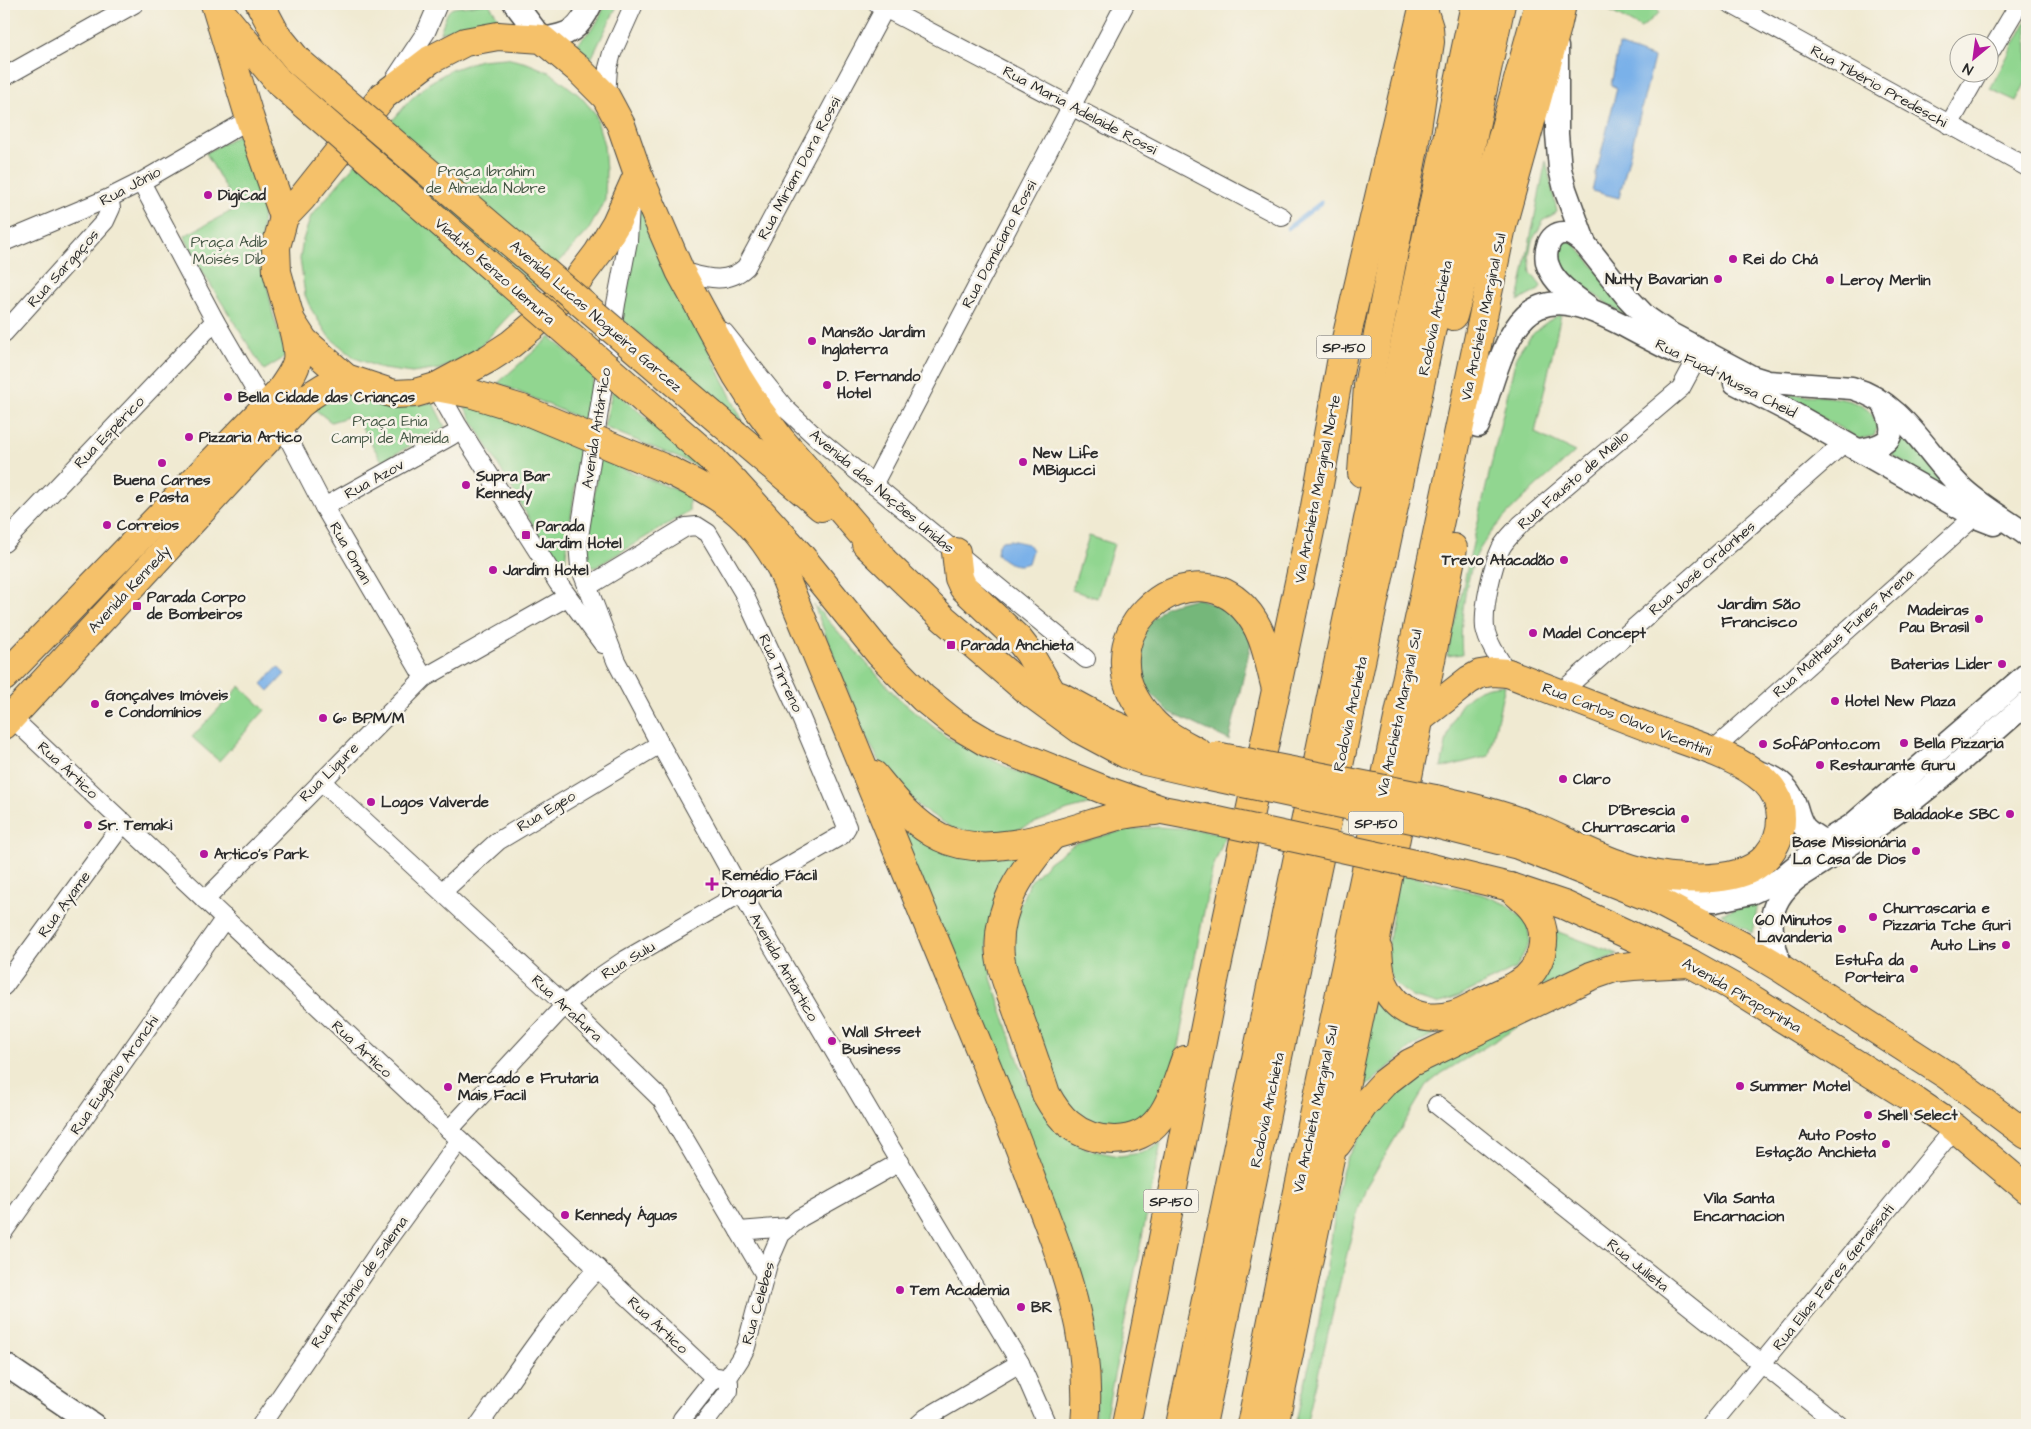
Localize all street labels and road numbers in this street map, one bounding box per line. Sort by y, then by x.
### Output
street label: Rua Tibério Predeschi [1807,40,1952,133]
street label: Rua Maria Adelaide Rossi [999,61,1161,160]
street label: Rua Miriam Dora Rossi [753,92,846,243]
street label: Rua Jônio [96,161,165,211]
street label: Rua Domiciano Rossi [957,176,1042,312]
street label: Viaduto Kenzo Uemura [430,213,560,330]
street label: Rua Sargaços [23,224,105,313]
street label: Via Anchieta Marginal Sul [1455,231,1512,403]
street label: Avenida Lucas Nogueira Garcez [504,236,687,398]
street label: Rodovia Anchieta [1413,258,1458,378]
street label: Rua Fuad Mussa Cheid [1651,334,1800,423]
road number: SP-150 [1316,336,1372,358]
street label: Avenida Antártico [577,366,616,490]
street label: Rua Espérico [69,391,150,473]
street label: Via Anchieta Marginal Norte [1289,393,1347,585]
street label: Avenida das Nações Unidas [805,424,959,559]
street label: Rua Fausto de Mello [1513,426,1634,535]
street label: Rua Azov [341,454,408,504]
street label: Rua José Ordonhes [1644,516,1761,621]
street label: Rua Oman [324,518,377,589]
street label: Avenida Kennedy [83,541,176,638]
street label: Rua Matheus Funes Arena [1768,564,1919,702]
street label: Via Anchieta Marginal Sul [1371,627,1428,799]
street label: Rua Tirreno [753,631,808,716]
street label: Rodovia Anchieta [1328,654,1373,774]
street label: Rua Carlos Olavo Vicentini [1539,677,1715,762]
street label: Rua Ártico [33,737,103,804]
street label: Rua Ligure [295,738,364,807]
street label: Rua Egeo [513,785,581,838]
road number: SP-150 [1348,811,1404,834]
street label: Rua Ayame [33,867,96,942]
street label: Avenida Antártico [744,909,823,1026]
street label: Rua Sulu [597,936,659,985]
street label: Avenida Piraporinha [1678,953,1805,1038]
street label: Rua Arafura [527,970,607,1047]
street label: Rua Eugênio Aronchi [65,1011,165,1140]
street label: Rua Ártico [327,1016,397,1083]
street label: Via Anchieta Marginal Sul [1287,1023,1344,1195]
street label: Rodovia Anchieta [1245,1050,1290,1170]
road number: SP-150 [1144,1190,1198,1212]
street label: Rua Elias Feres Geraissati [1768,1199,1900,1355]
street label: Rua Antônio de Salema [306,1212,413,1352]
street label: Rua Julieta [1602,1234,1673,1297]
street label: Rua Celebes [737,1259,780,1347]
street label: Rua Ártico [623,1292,693,1359]

